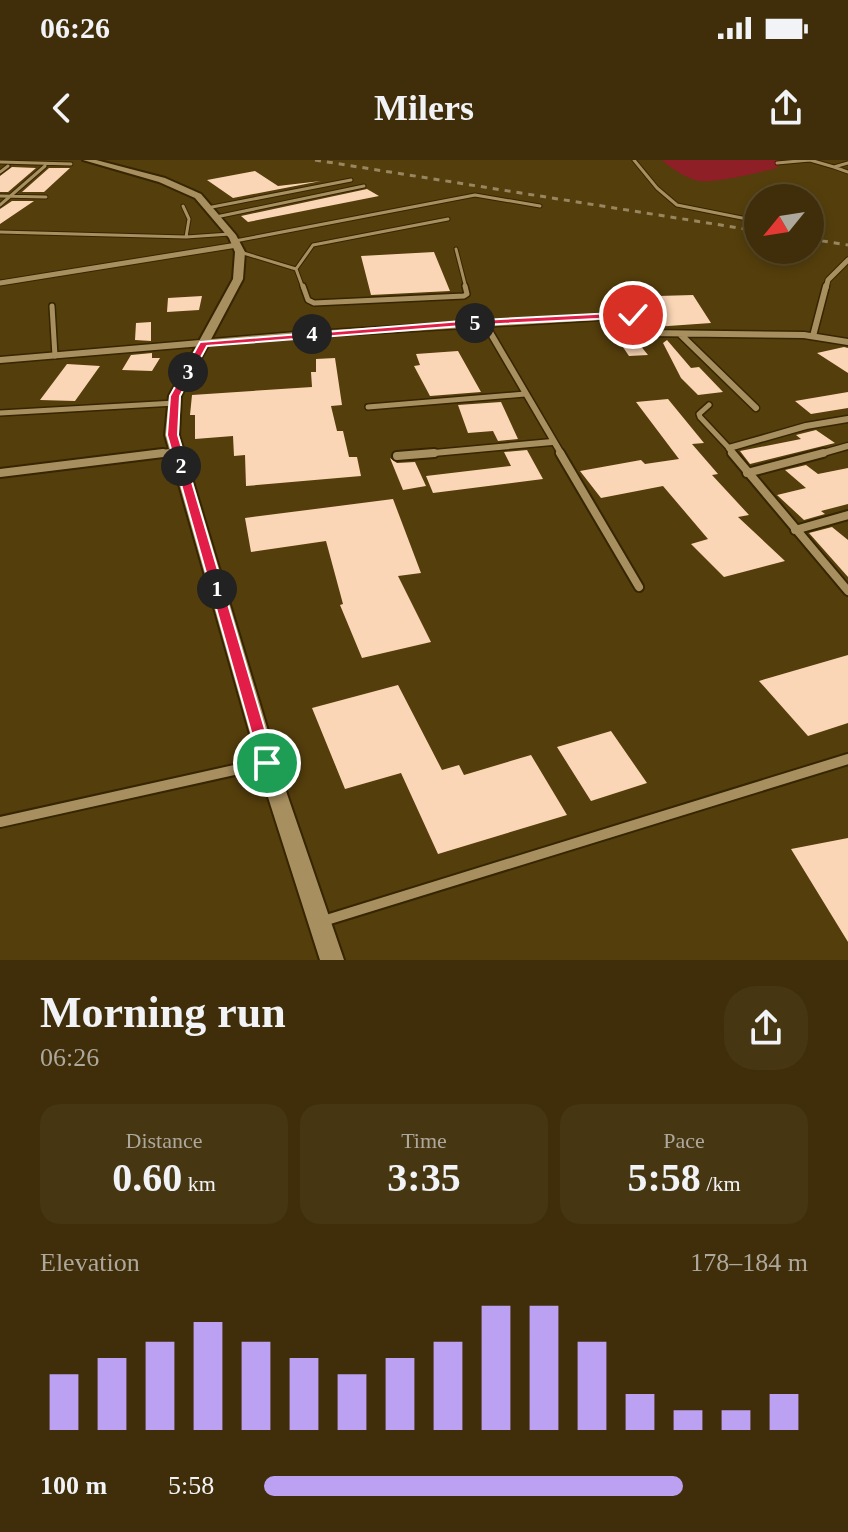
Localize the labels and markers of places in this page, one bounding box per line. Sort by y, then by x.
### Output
pin [599,281,667,349]
pin: 5 [455,303,495,343]
pin: 4 [292,314,332,354]
pin: 3 [168,352,208,392]
pin: 2 [161,446,201,486]
pin: 1 [197,569,237,609]
pin [233,729,301,797]

